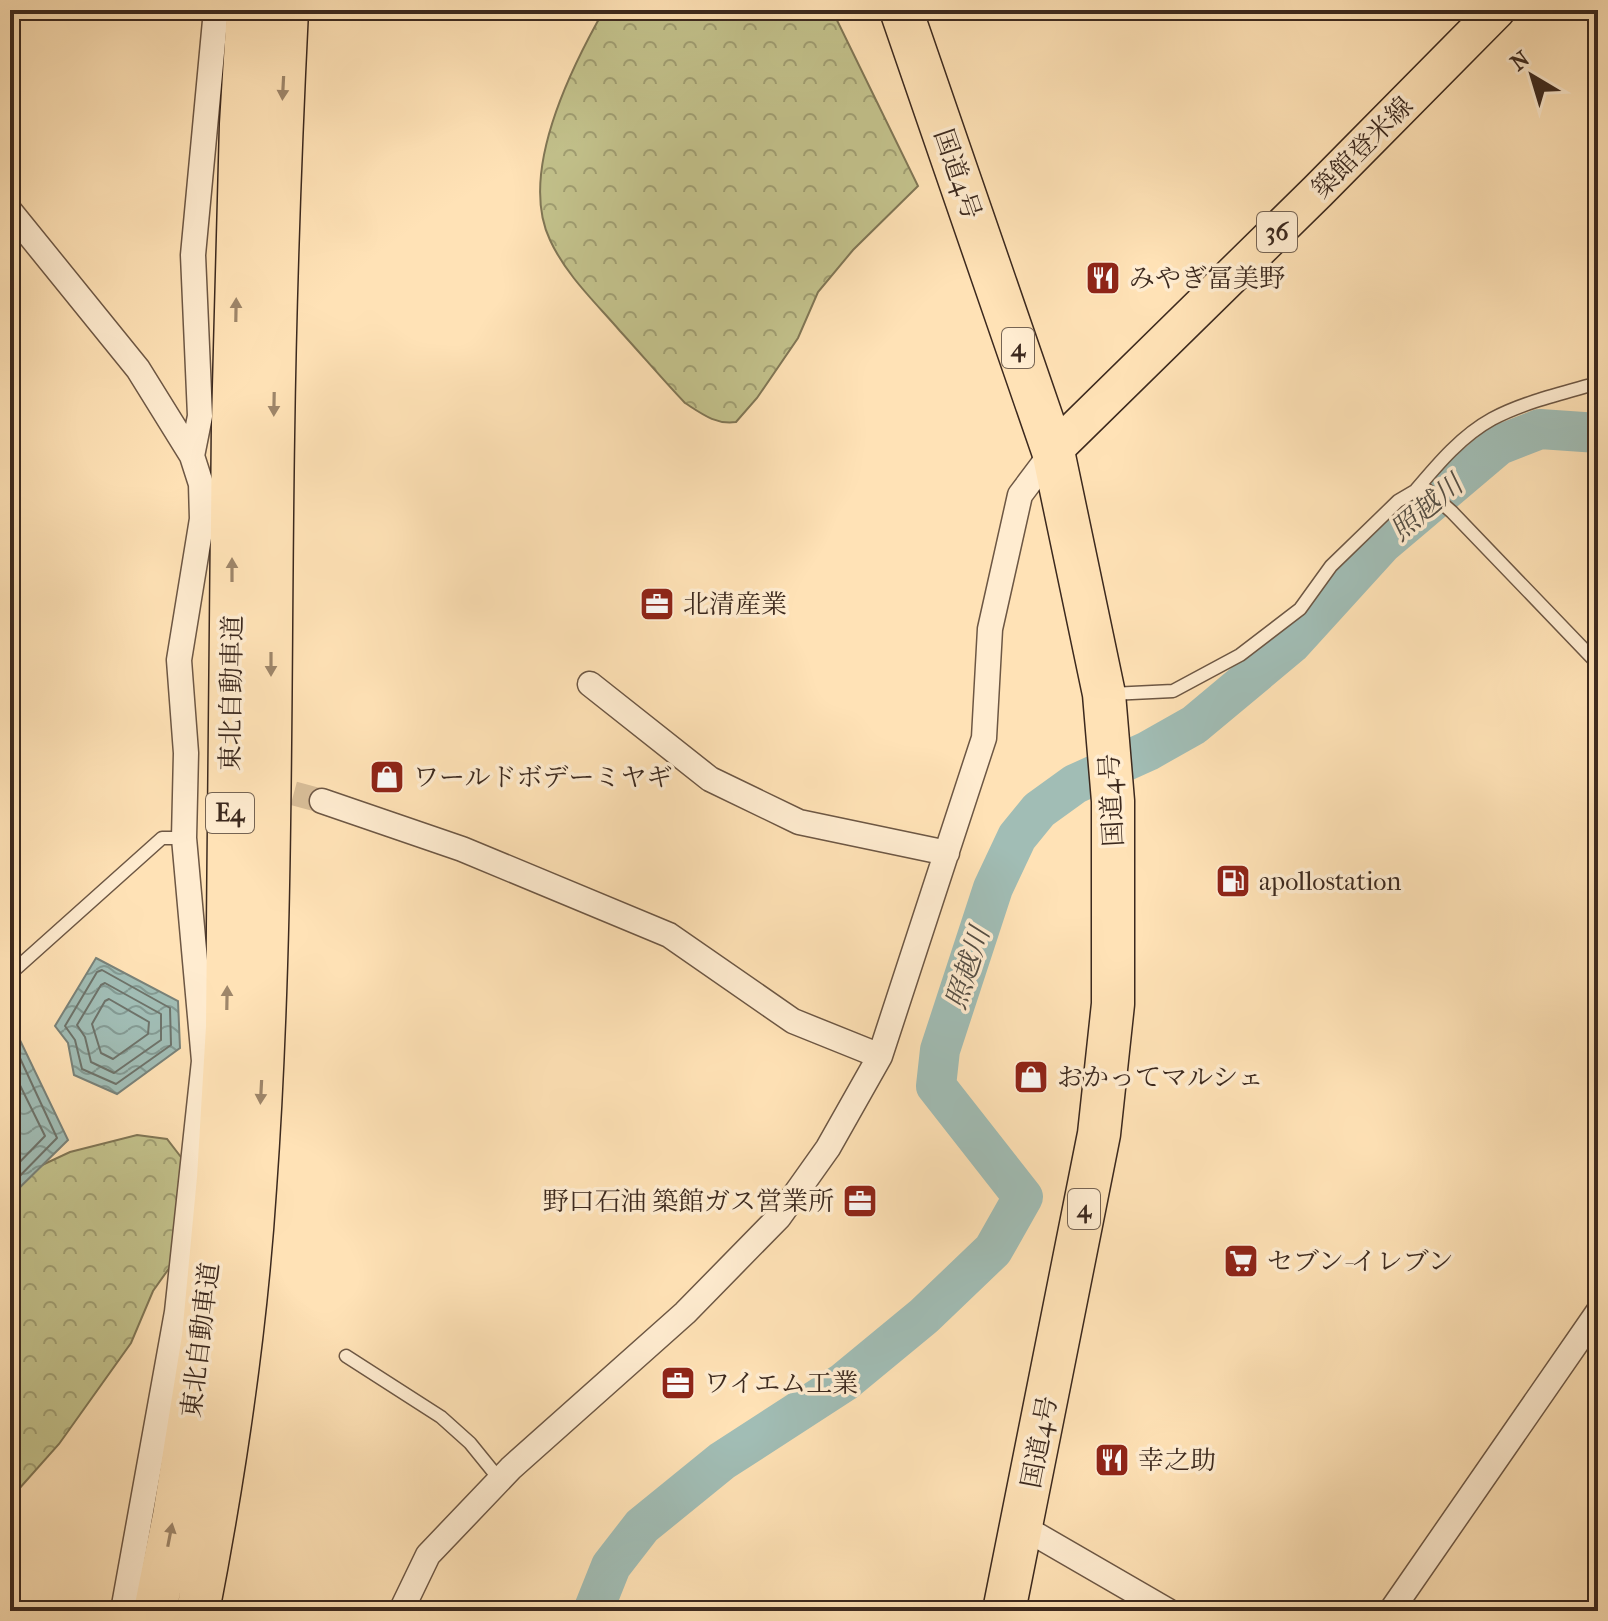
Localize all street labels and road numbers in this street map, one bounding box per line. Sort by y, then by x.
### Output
street label: 築館登米線 [1305,90,1419,204]
street label: 国道4号 [928,125,987,223]
road number: 36 [1257,212,1297,252]
road number: 4 [1002,328,1034,368]
street label: 東北自動車道 [215,615,248,771]
street label: 国道4号 [1094,753,1129,847]
road number: E4 [206,793,254,833]
road number: 4 [1068,1189,1100,1229]
street label: 東北自動車道 [176,1261,225,1419]
street label: 国道4号 [1015,1393,1064,1491]

